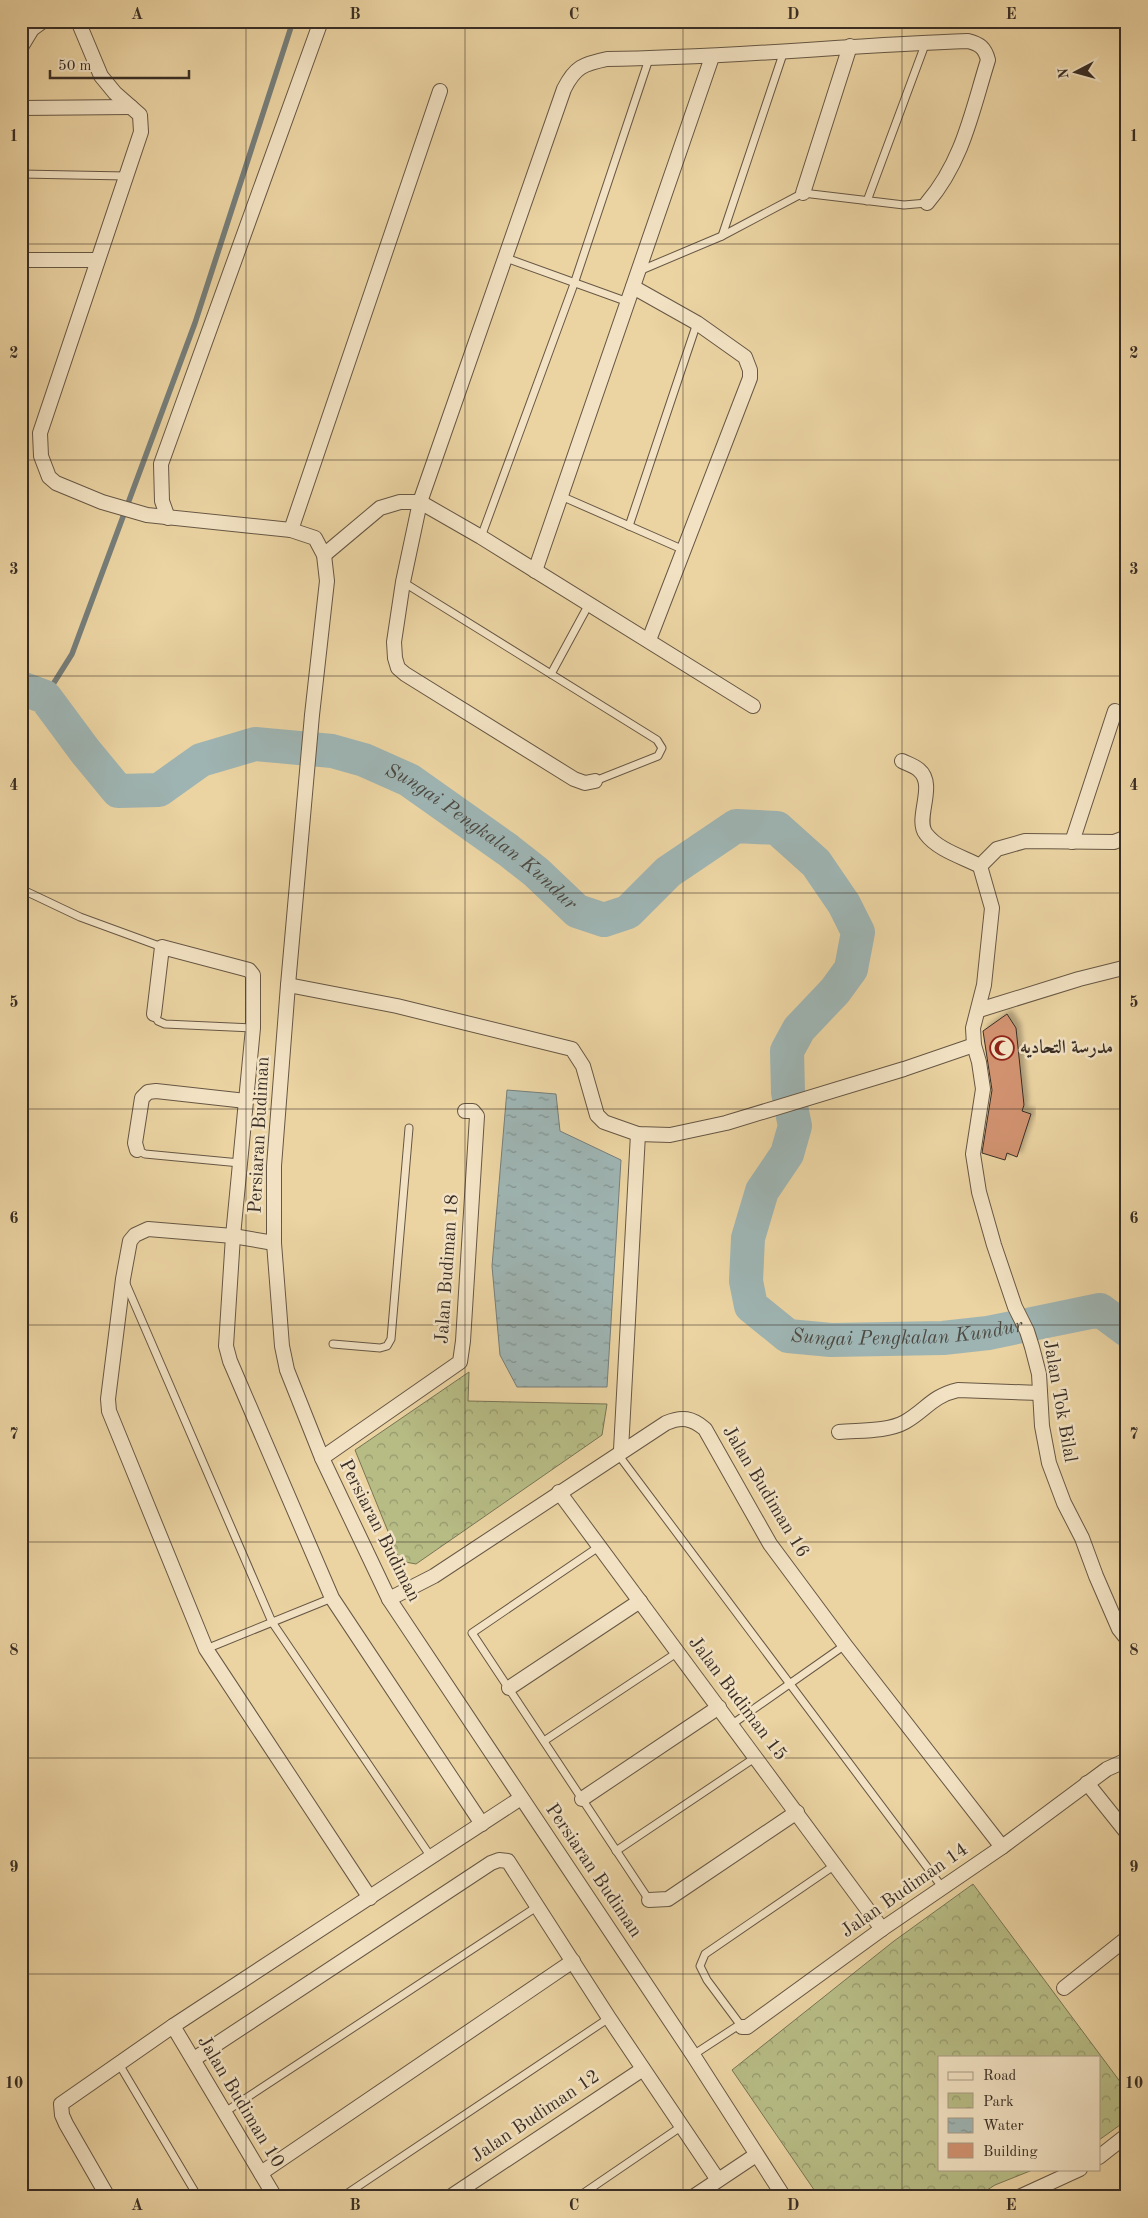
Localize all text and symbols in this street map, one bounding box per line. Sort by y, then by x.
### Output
text: A [131,7,143,23]
text: B [349,7,361,23]
text: C [569,7,579,23]
text: D [787,7,799,23]
text: E [1005,7,1017,23]
scale bar [50,48,189,80]
north arrow [1050,48,1100,98]
text: 50 m [58,59,92,74]
text: N [1057,67,1072,79]
text: 1 [9,129,19,145]
text: 1 [1129,129,1139,145]
text: 2 [9,346,19,362]
text: 2 [1129,346,1139,362]
text: 3 [9,562,19,578]
text: 3 [1129,562,1139,578]
water label: Sungai Pengkalan Kundur [382,761,580,915]
text: 4 [9,778,19,794]
text: 4 [1129,778,1139,794]
text: 5 [9,995,19,1011]
text: 5 [1129,995,1139,1011]
mosque icon: مدرسة التحاديه [989,1035,1015,1061]
place label: مدرسة التحاديه [1020,1038,1113,1058]
street label: Persiaran Budiman [246,1056,274,1214]
street label: Jalan Budiman 18 [433,1193,463,1345]
text: 6 [9,1211,19,1227]
text: 6 [1129,1211,1139,1227]
water label: Sungai Pengkalan Kundur [790,1316,1025,1350]
street label: Jalan Tok Bilal [1039,1338,1079,1464]
street label: Jalan Budiman 16 [718,1423,812,1561]
text: 7 [9,1427,19,1443]
text: 7 [1129,1427,1139,1443]
street label: Persiaran Budiman [335,1457,423,1605]
street label: Jalan Budiman 15 [684,1633,790,1765]
text: 8 [9,1643,19,1659]
text: 8 [1129,1643,1139,1659]
street label: Persiaran Budiman [541,1801,645,1941]
street label: Jalan Budiman 14 [838,1840,972,1942]
text: 9 [9,1860,19,1876]
text: 9 [1129,1860,1139,1876]
street label: Jalan Budiman 10 [193,2033,287,2171]
legend [938,2056,1100,2170]
street label: Jalan Budiman 12 [468,2067,604,2167]
text: Road [983,2069,1017,2084]
text: 10 [5,2076,23,2092]
text: 10 [1125,2076,1143,2092]
text: Park [983,2095,1014,2110]
text: Water [983,2119,1024,2134]
text: Building [983,2145,1038,2160]
text: A [131,2198,143,2214]
text: B [349,2198,361,2214]
text: C [569,2198,579,2214]
text: D [787,2198,799,2214]
text: E [1005,2198,1017,2214]

